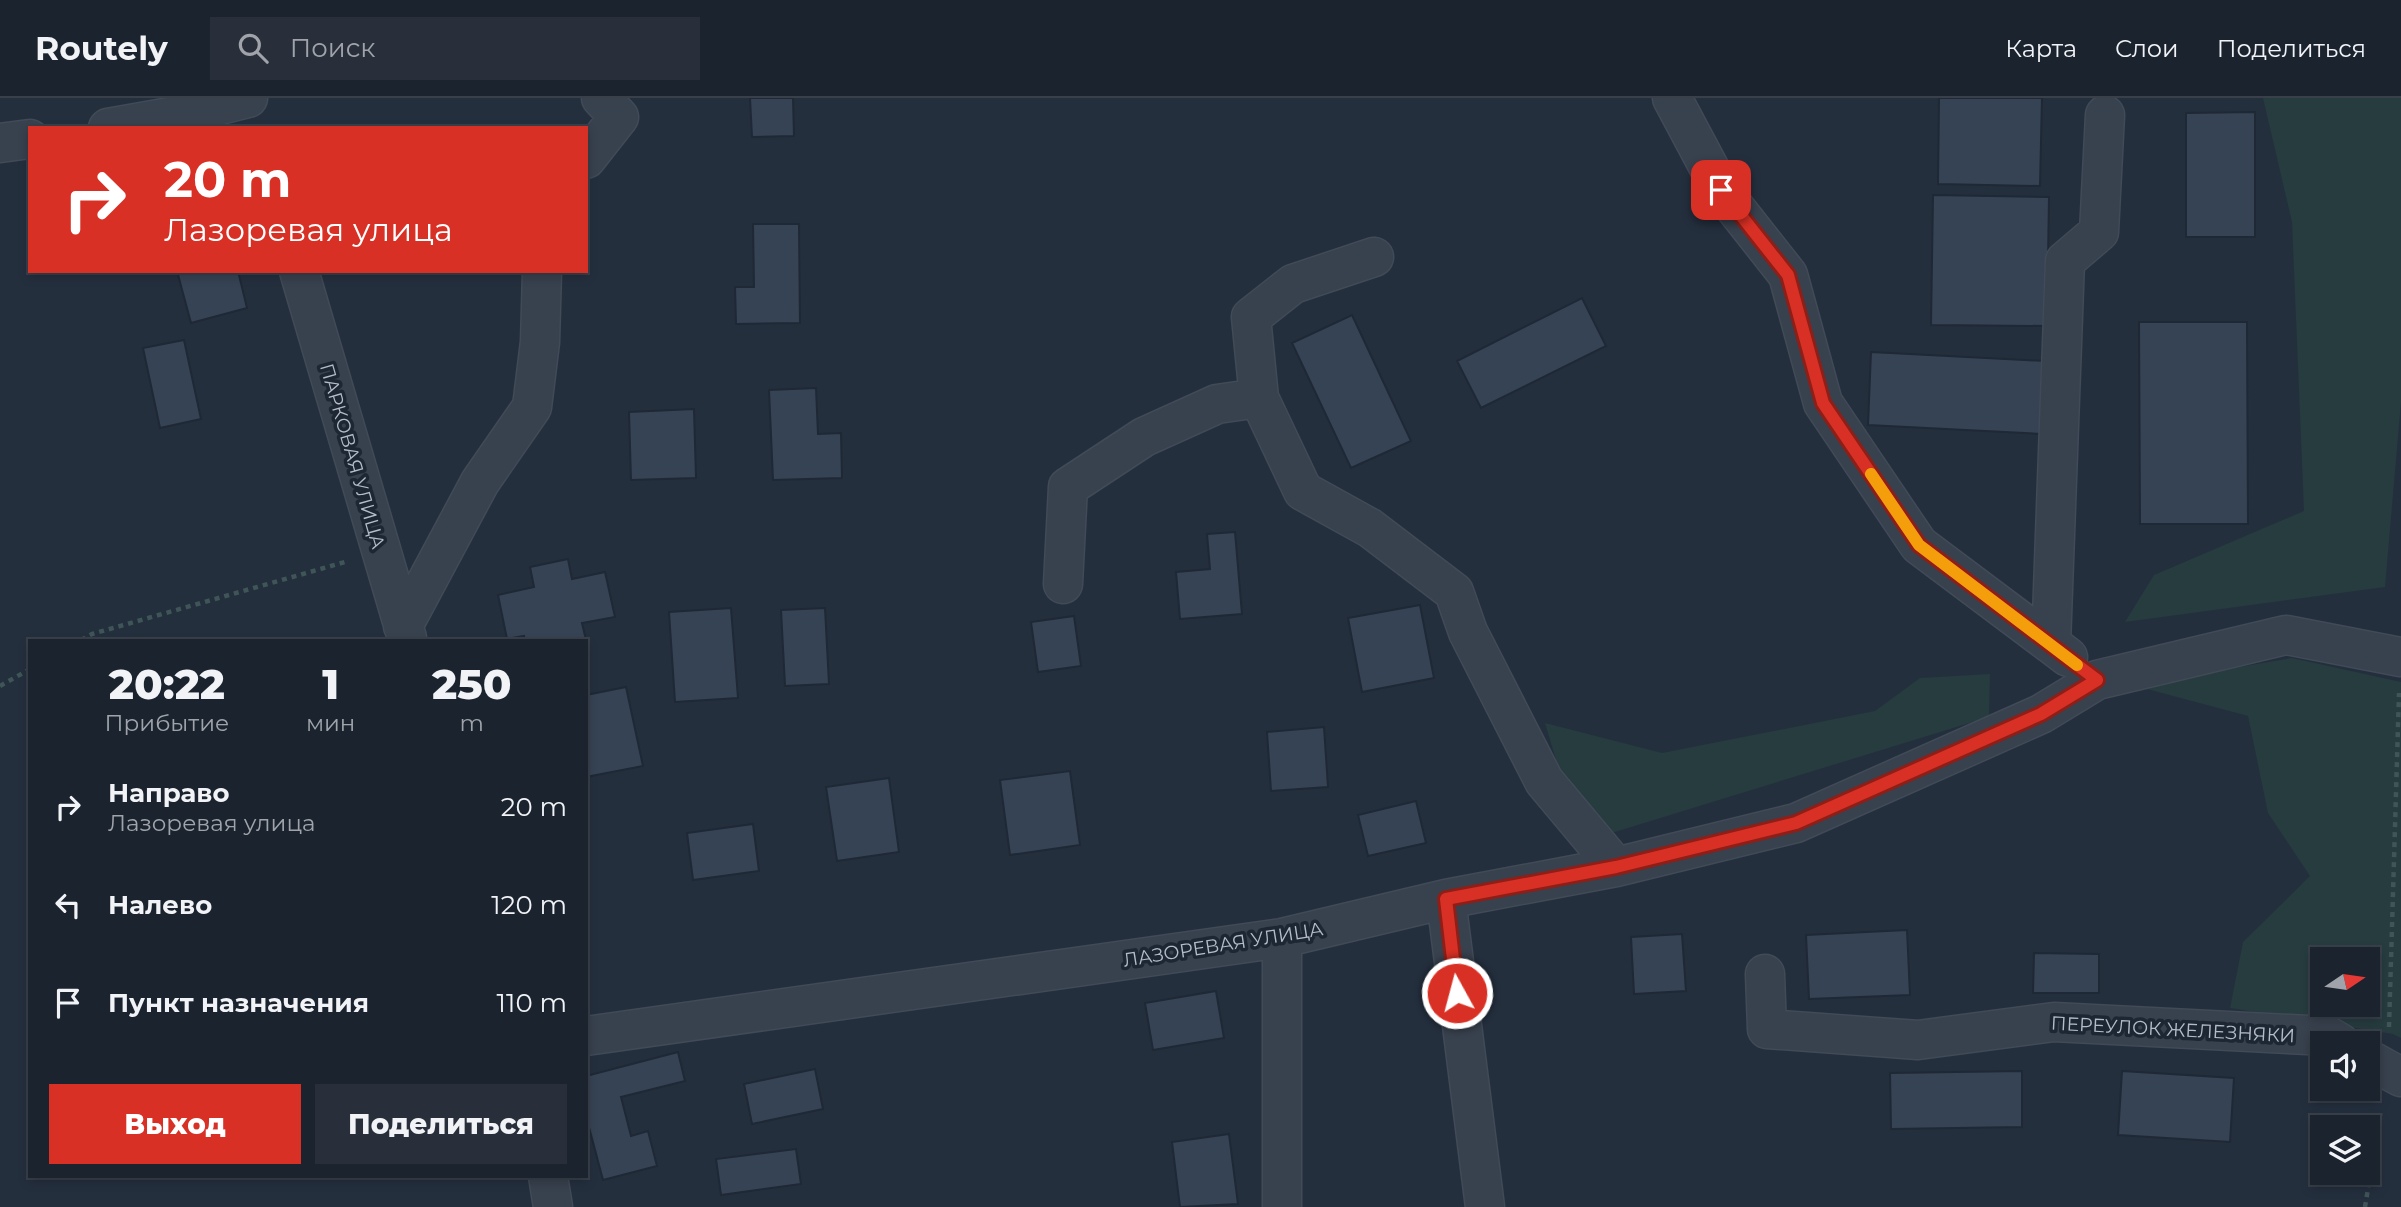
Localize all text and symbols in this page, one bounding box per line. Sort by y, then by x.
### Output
search box [210,17,700,80]
text: Routely [35,28,168,68]
icon: search [234,29,272,67]
text: Поиск [290,32,375,64]
text: Карта [2005,34,2077,63]
text: Слои [2115,34,2179,63]
text: Поделиться [2217,34,2366,63]
text: 20 m [164,150,291,209]
icon: right [49,154,140,245]
pin [1691,160,1751,220]
icon: arrive [1702,171,1740,209]
text: Лазоревая улица [164,210,453,249]
street label: ПАРКОВАЯ УЛИЦА [315,361,390,551]
text: 20:22 [109,658,225,710]
text: 1 [322,658,339,710]
text: 250 [432,658,511,710]
text: Прибытие [105,709,229,737]
text: мин [306,709,355,737]
text: m [460,709,484,737]
text: Направо [108,777,229,809]
icon: right [49,788,87,826]
text: 20 m [501,791,567,823]
text: Лазоревая улица [108,809,316,837]
icon: left [49,886,87,924]
text: Налево [108,889,212,921]
text: 120 m [491,889,567,921]
street label: ЛАЗОРЕВАЯ УЛИЦА [1121,917,1325,972]
north arrow [2310,947,2380,1017]
map controls [2310,947,2380,1185]
position arrow [1420,956,1494,1030]
icon: arrive [49,984,87,1022]
text: Пункт назначения [108,987,369,1019]
text: 110 m [497,987,567,1019]
street label: ПЕРЕУЛОК ЖЕЛЕЗНЯКИ [2050,1012,2296,1047]
button: sound [2310,1031,2380,1101]
button: Выход [49,1084,301,1164]
button: Поделиться [315,1084,567,1164]
button: layers [2310,1115,2380,1185]

